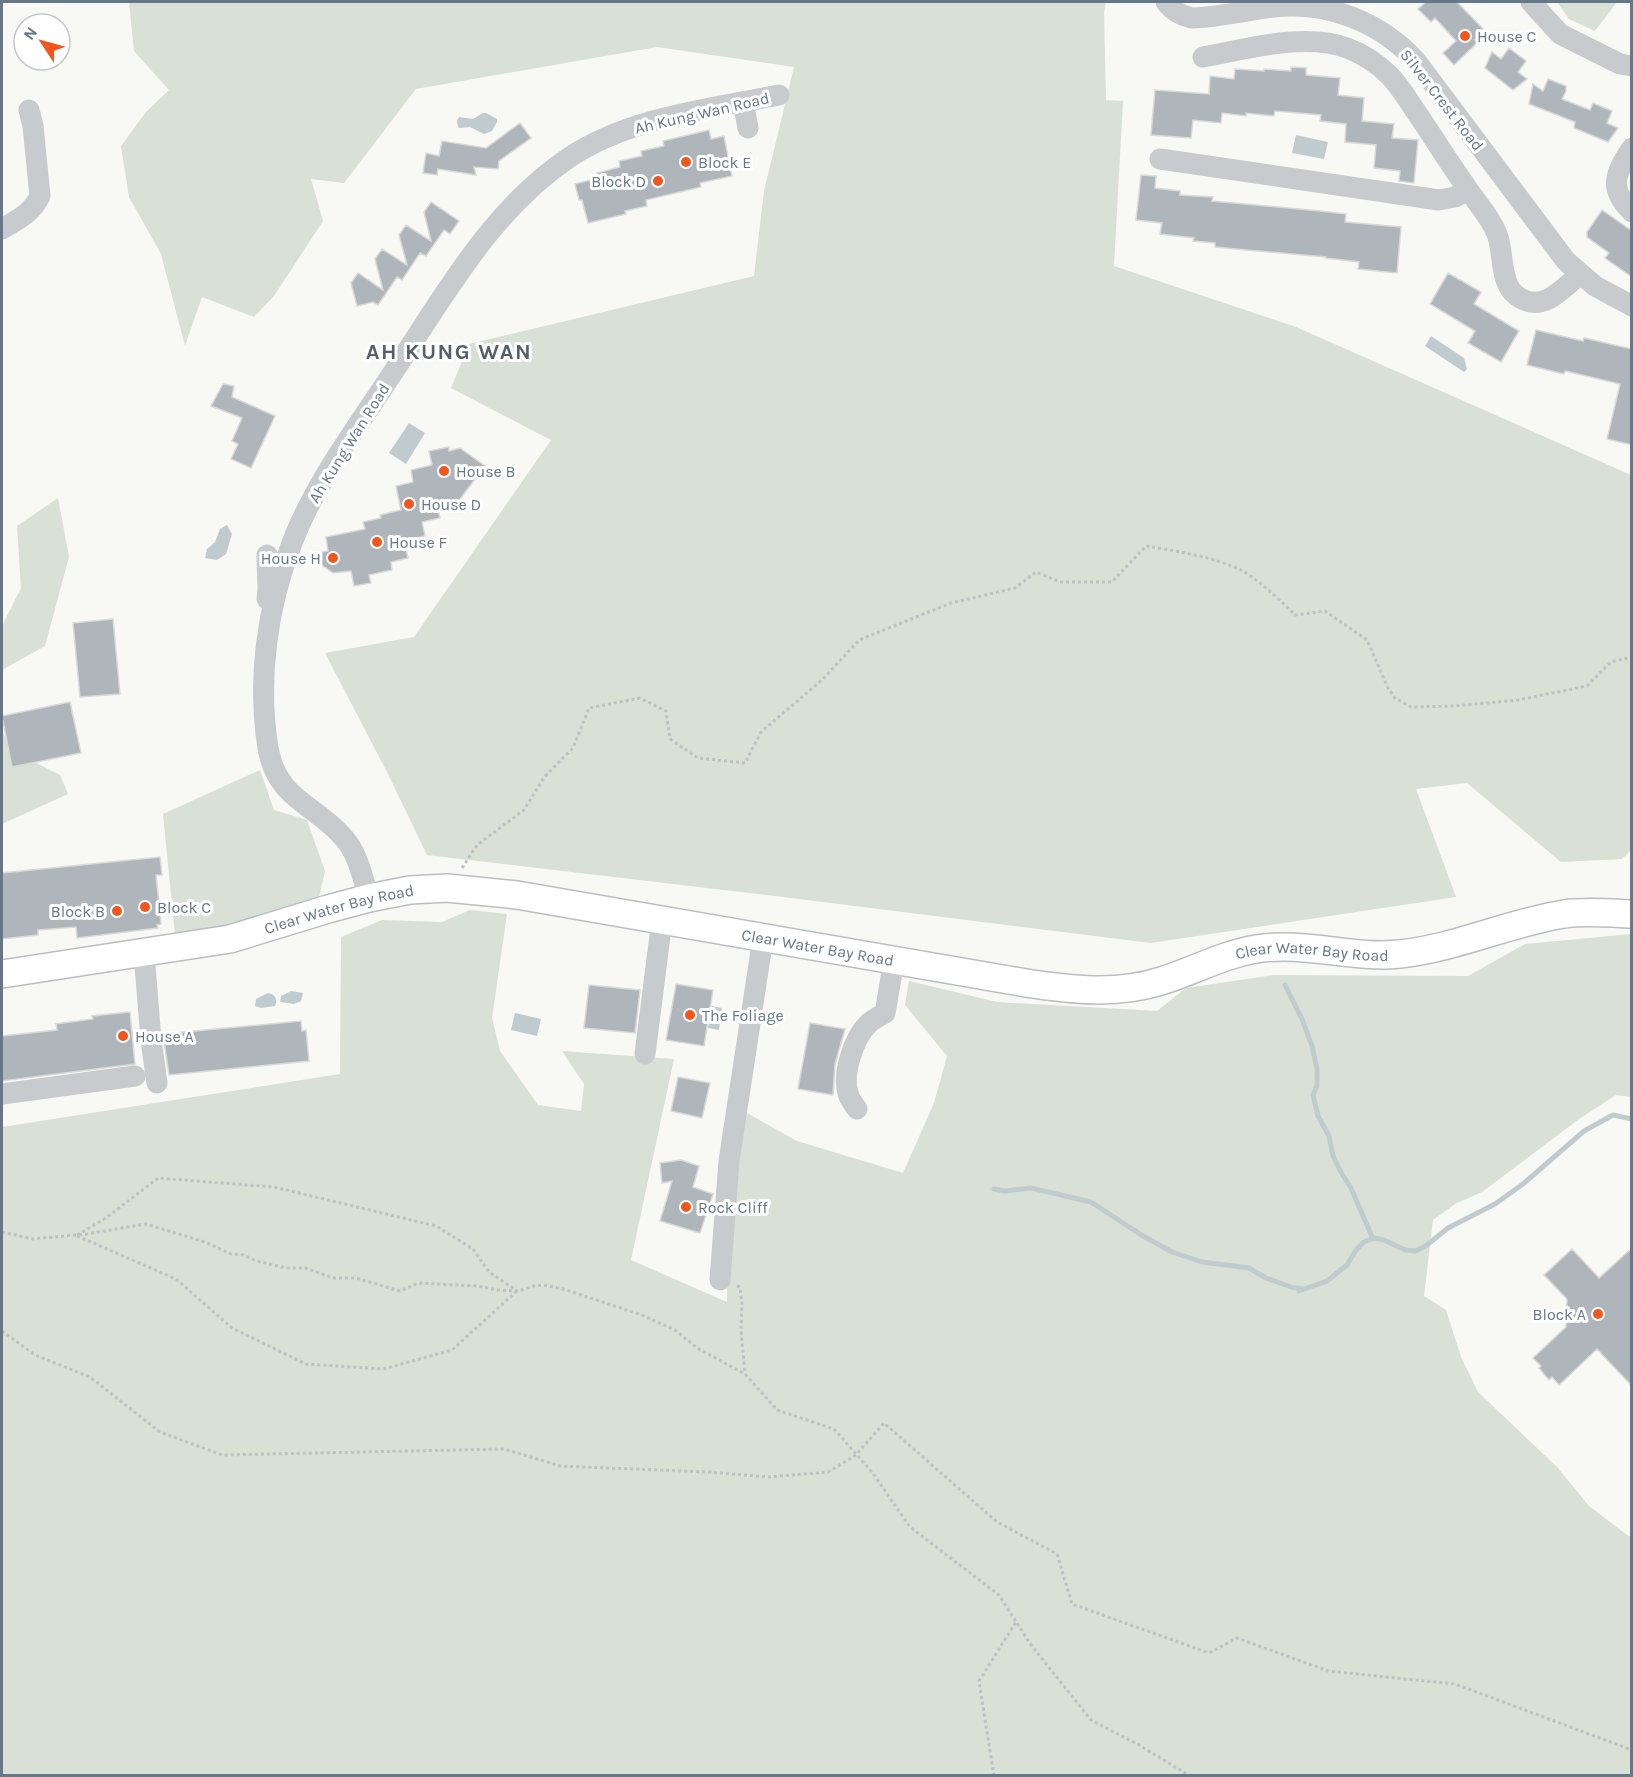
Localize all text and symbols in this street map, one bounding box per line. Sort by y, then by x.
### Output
north arrow [12,12,72,72]
text: N [19,23,41,44]
place label: House C [1477,27,1537,46]
marker: House C [1458,29,1472,43]
street label: Silver Crest Road [1396,45,1488,155]
street label: Ah Kung Wan Road [633,88,771,138]
place label: Block E [698,153,751,172]
marker: Block E [679,155,693,169]
place label: Block D [591,172,646,191]
marker: Block D [651,174,665,188]
district label: AH KUNG WAN [366,339,532,365]
street label: Ah Kung Wan Road [305,380,393,506]
place label: House B [456,462,516,481]
marker: House B [437,464,451,478]
place label: House D [421,495,481,514]
marker: House D [402,497,416,511]
place label: House F [389,533,447,552]
marker: House F [370,535,384,549]
place label: House H [261,549,321,568]
marker: House H [326,551,340,565]
street label: Clear Water Bay Road [262,880,416,937]
place label: Block C [157,898,211,917]
marker: Block C [138,900,152,914]
place label: Block B [51,902,105,921]
marker: Block B [110,904,124,918]
street label: Clear Water Bay Road [740,924,895,970]
street label: Clear Water Bay Road [1233,937,1389,964]
place label: The Foliage [702,1006,784,1025]
marker: The Foliage [683,1008,697,1022]
place label: House A [135,1027,194,1046]
marker: House A [116,1029,130,1043]
place label: Rock Cliff [698,1198,768,1217]
marker: Rock Cliff [679,1200,693,1214]
place label: Block A [1533,1305,1586,1324]
marker: Block A [1591,1307,1605,1321]

